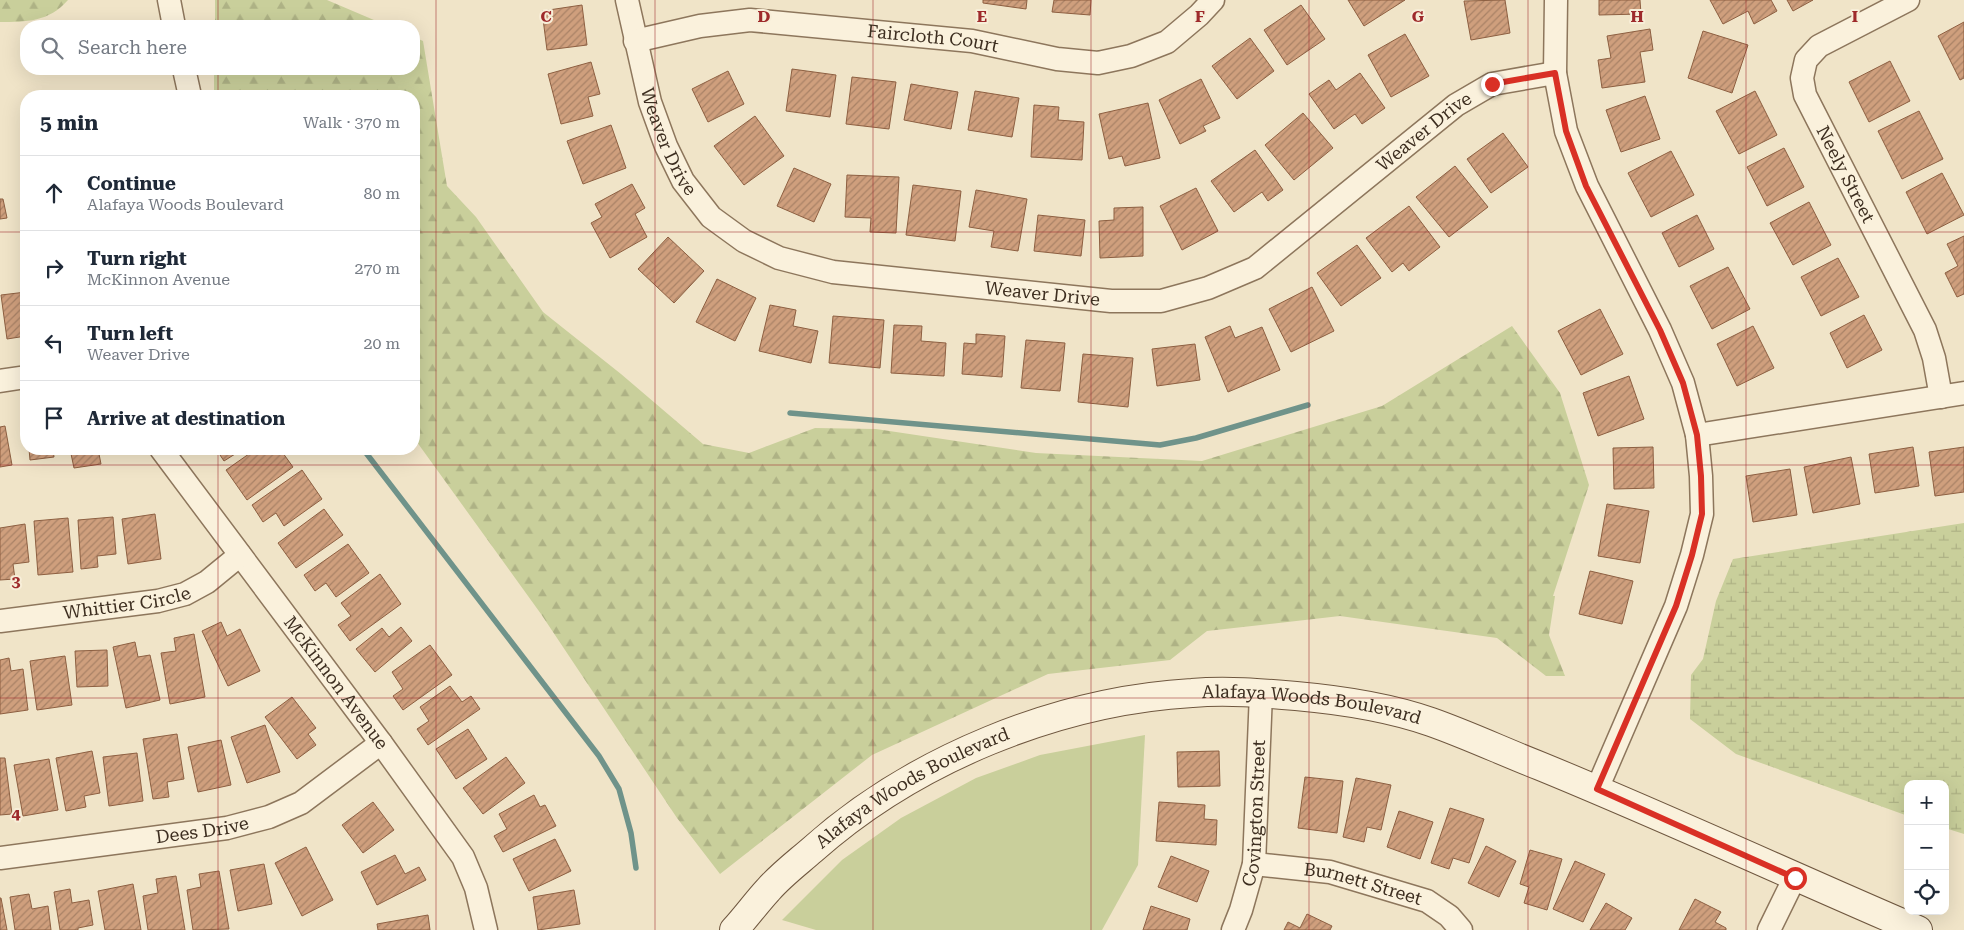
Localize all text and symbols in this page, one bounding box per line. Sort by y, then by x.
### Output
text: C [540,7,552,26]
text: D [758,7,771,26]
text: E [977,7,987,26]
text: F [1195,7,1205,26]
text: G [1412,7,1425,26]
text: H [1630,7,1644,26]
text: I [1852,7,1858,26]
search box [20,20,420,75]
street label: Faircloth Court [866,20,1001,56]
icon: search [38,34,66,62]
text: Search here [78,36,187,59]
route end [1481,73,1504,96]
street label: Weaver Drive [637,86,701,199]
street label: Weaver Drive [1372,87,1475,175]
text: 5 min [40,111,98,135]
text: Walk · 370 m [303,113,400,132]
street label: Neely Street [1812,122,1880,226]
text: Continue [87,172,176,195]
icon: ahead [40,179,68,207]
text: 80 m [363,184,400,203]
text: Alafaya Woods Boulevard [87,195,284,214]
text: Turn right [87,247,187,270]
icon: right [40,254,68,282]
text: 270 m [354,259,400,278]
text: McKinnon Avenue [87,270,230,289]
street label: Weaver Drive [984,277,1101,310]
text: Turn left [87,322,173,345]
icon: left [40,329,68,357]
text: 20 m [363,334,400,353]
text: Weaver Drive [87,345,190,364]
icon: arrive [40,404,68,432]
text: Arrive at destination [87,407,285,430]
text: 3 [12,572,21,591]
street label: Whittier Circle [62,582,194,623]
street label: McKinnon Avenue [280,612,393,753]
street label: Alafaya Woods Boulevard [1201,681,1425,728]
street label: Alafaya Woods Boulevard [811,723,1012,852]
street label: Covington Street [1237,739,1269,889]
map controls [1904,780,1949,915]
button: + [1904,780,1949,825]
text: 4 [12,804,21,823]
street label: Dees Drive [154,812,251,847]
button: − [1904,825,1949,870]
street label: Burnett Street [1303,858,1425,909]
route start [1784,867,1807,890]
button: locate [1904,870,1949,915]

